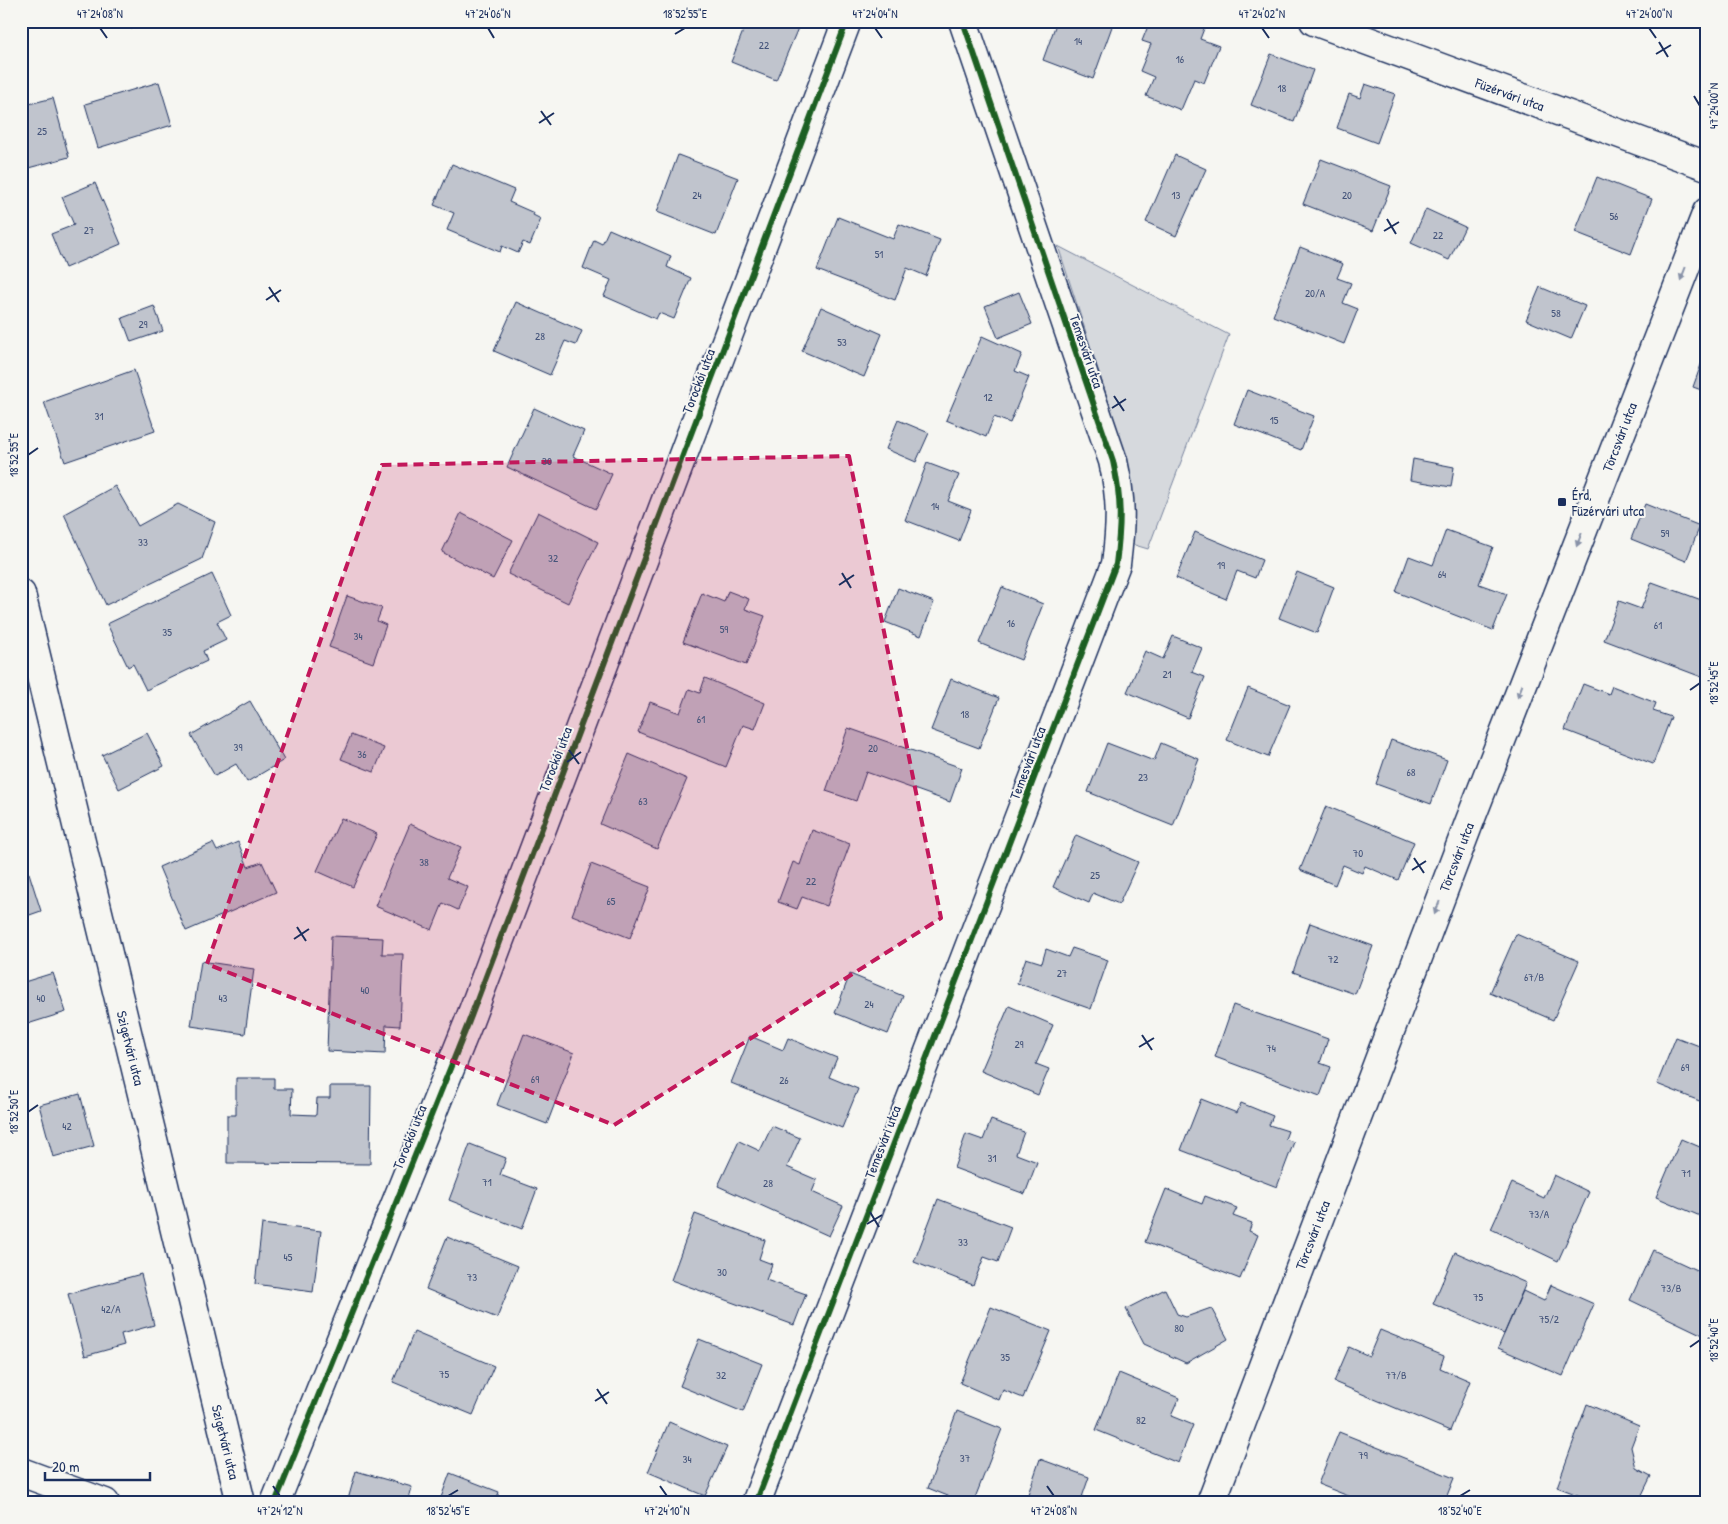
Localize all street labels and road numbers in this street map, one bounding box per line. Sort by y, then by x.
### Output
street label: Füzérvári utca [1472,72,1548,115]
street label: Temesvári utca [1066,312,1109,391]
street label: Torockói utca [677,345,719,416]
street label: Törcsvári utca [1597,399,1641,474]
street label: Torockói utca [534,723,576,794]
street label: Temesvári utca [1004,723,1050,802]
street label: Törcsvári utca [1434,819,1478,894]
street label: Szigetvári utca [112,1009,150,1088]
street label: Torockói utca [387,1102,431,1172]
street label: Temesvári utca [859,1102,905,1181]
street label: Törcsvári utca [1290,1197,1334,1272]
street label: Szigetvári utca [207,1403,245,1482]

